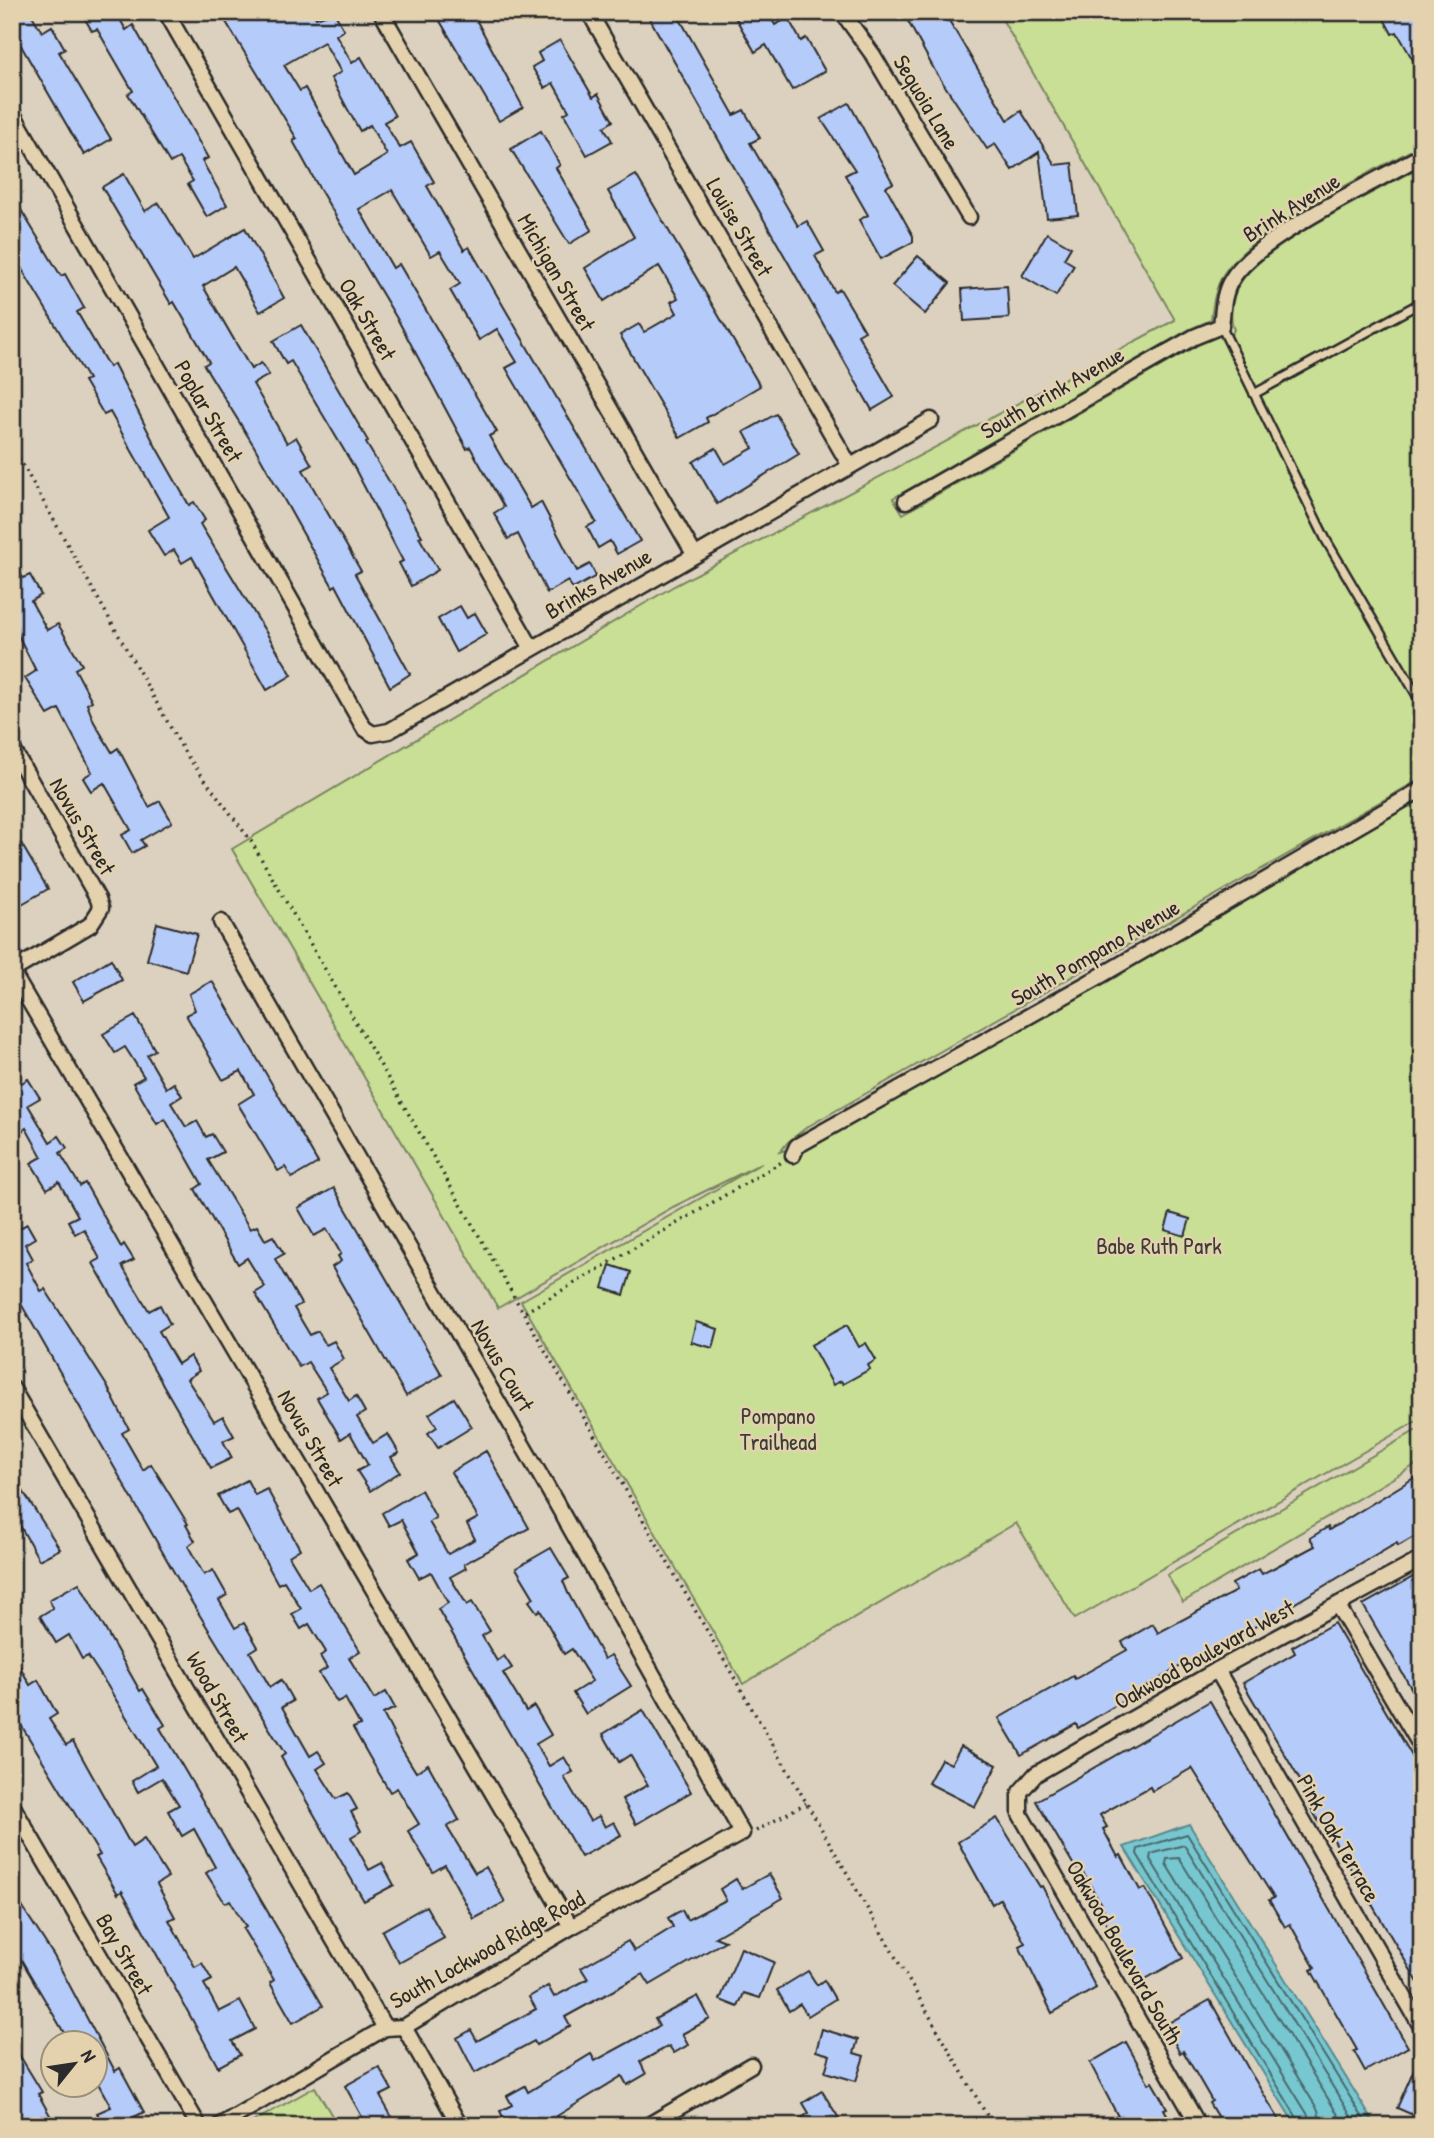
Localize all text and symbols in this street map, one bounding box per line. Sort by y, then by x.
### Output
street label: Sequoia Lane [887,49,967,155]
street label: Brink Avenue [1236,165,1346,249]
street label: Louise Street [699,172,781,283]
street label: Michigan Street [511,207,604,337]
street label: Oak Street [332,272,405,367]
street label: South Brink Avenue [974,338,1130,446]
street label: Poplar Street [167,354,251,469]
street label: Brinks Avenue [539,540,657,626]
street label: Novus Street [43,772,124,881]
street label: South Pompano Avenue [1005,891,1185,1013]
park label: Babe Ruth Park [1096,1230,1222,1261]
street label: Novus Court [464,1313,542,1418]
street label: Novus Street [271,1384,352,1493]
park label: Pompano Trailhead [740,1400,816,1457]
street label: Oakwood Boulevard West [1108,1591,1301,1716]
street label: Wood Street [179,1646,257,1749]
street label: Pink Oak Terrace [1290,1768,1388,1908]
street label: Oakwood Boulevard South [1060,1854,1191,2050]
street label: South Lockwood Ridge Road [384,1882,590,2016]
street label: Bay Street [89,1908,161,2001]
north arrow [38,2030,108,2100]
text: N [75,2045,103,2066]

